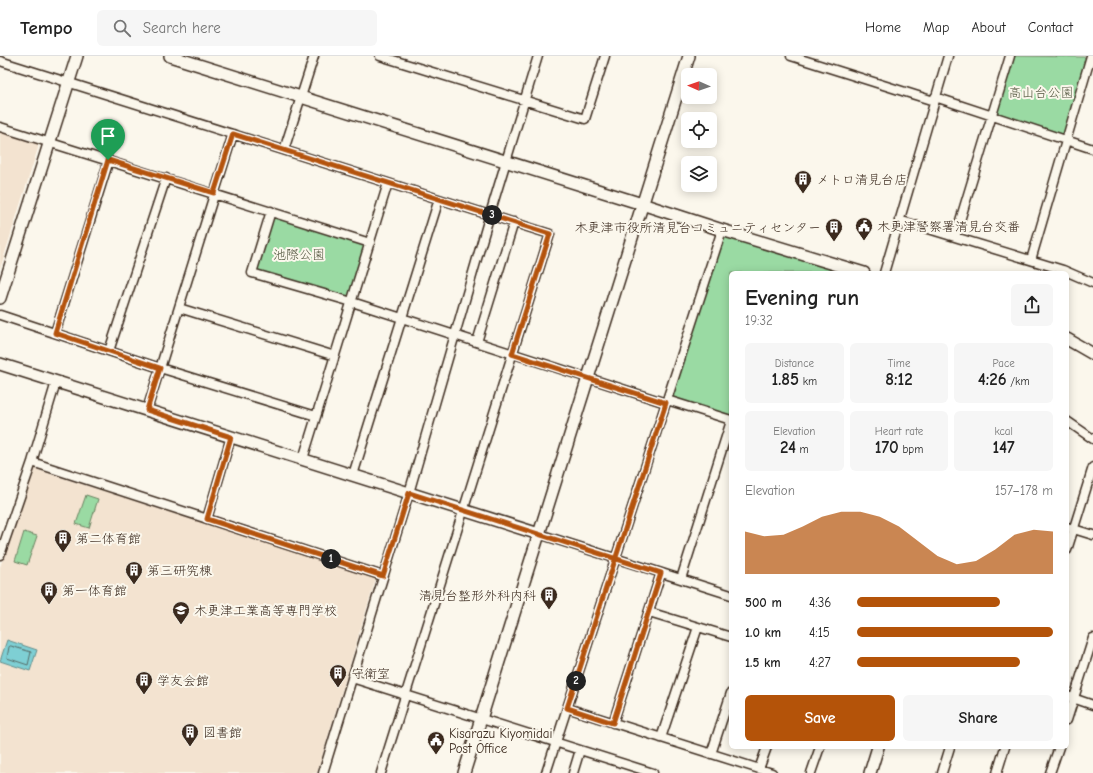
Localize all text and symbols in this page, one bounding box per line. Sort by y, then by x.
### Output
search box [97,10,377,46]
text: Tempo [20,17,73,39]
icon: search [111,17,133,39]
text: Search here [143,19,221,37]
text: Home [865,19,901,36]
text: Map [923,19,949,36]
text: About [971,19,1006,36]
text: Contact [1028,19,1073,36]
north arrow [681,68,717,104]
map controls [681,68,717,192]
park label: 高山台公園 [1008,85,1074,100]
button: locate [681,112,717,148]
pin [91,119,125,160]
icon: arrive [97,125,119,147]
button: layers [681,156,717,192]
building icon: メトロ清見台店 [793,169,813,194]
place label: メトロ清見台店 [816,172,907,187]
pin: 3 [482,205,502,225]
text: 3 [489,208,495,221]
public building icon: 木更津警察署清見台交番 [854,216,874,241]
building icon: 木更津市役所清見台コミュニティセンター [824,217,844,242]
place label: 木更津警察署清見台交番 [877,219,1020,234]
place label: 木更津市役所清見台コミュニティセンター [575,220,821,235]
park label: 池際公園 [273,247,325,262]
button: share [1011,284,1053,326]
text: Evening run [745,285,859,311]
text: 19:32 [745,313,773,328]
text: Distance [775,357,814,370]
text: Time [888,357,910,370]
text: Pace [993,357,1015,370]
text: 1.85 [772,370,799,389]
text: 8:12 [885,370,913,389]
text: 4:26 [978,370,1007,389]
text: km [799,375,817,388]
text: /km [1007,375,1030,388]
text: Elevation [773,425,815,438]
text: Heart rate [875,425,923,438]
text: kcal [994,425,1013,438]
text: 24 [780,438,796,457]
text: 170 [875,438,899,457]
text: 147 [993,438,1015,457]
text: m [796,443,809,456]
text: bpm [899,443,923,456]
text: Elevation [745,483,795,498]
text: 157–178 m [995,483,1053,498]
building icon: 第二体育館 [53,528,73,553]
place label: 第二体育館 [76,531,141,546]
pin: 1 [321,549,341,569]
text: 1 [329,552,333,565]
building icon: 第三研究棟 [124,560,144,585]
place label: 第三研究棟 [147,563,212,578]
building icon: 第一体育館 [39,580,59,605]
place label: 第一体育館 [62,583,127,598]
building icon: 清見台整形外科内科 [539,585,559,610]
place label: 清見台整形外科内科 [419,588,536,603]
text: 500 m [745,595,782,610]
text: 4:36 [809,595,831,610]
school or university icon: 木更津工業高等専門学校 [171,600,191,625]
place label: 木更津工業高等専門学校 [194,603,337,618]
text: 1.0 km [745,625,781,640]
text: 4:15 [809,625,830,640]
text: 1.5 km [745,655,781,670]
text: 4:27 [809,655,831,670]
building icon: 守衛室 [328,663,348,688]
place label: 守衛室 [351,666,390,681]
building icon: 学友会館 [134,670,154,695]
pin: 2 [566,671,586,691]
place label: 学友会館 [157,673,209,688]
text: 2 [573,674,579,687]
button: Save [745,695,895,741]
button: Share [903,695,1053,741]
building icon: 図書館 [180,722,200,747]
place label: 図書館 [203,725,242,740]
place label: Kisarazu Kiyomidai Post Office [449,726,553,756]
public building icon: Kisarazu Kiyomidai Post Office [426,730,446,755]

